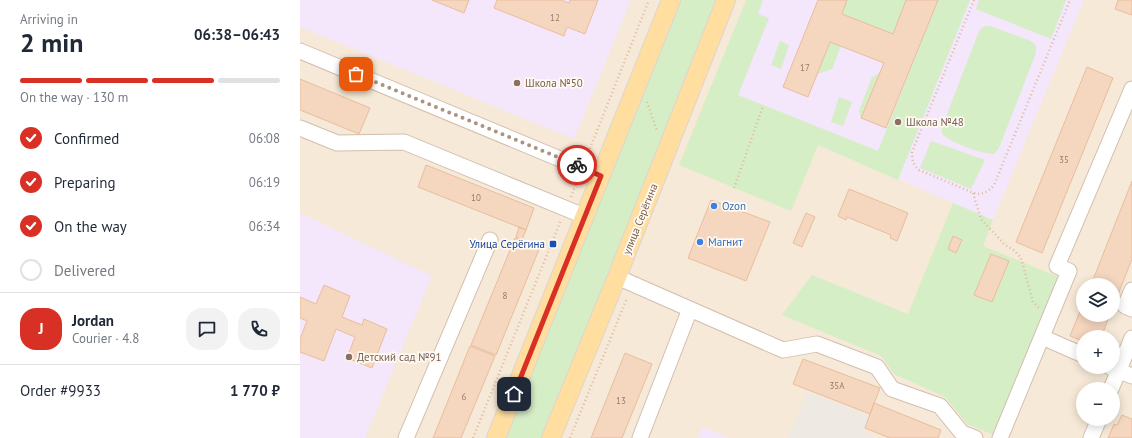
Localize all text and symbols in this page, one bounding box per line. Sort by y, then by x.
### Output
text: Arriving in [20,11,78,28]
house number: 12 [550,12,560,23]
text: 06:38–06:43 [194,25,280,44]
text: 2 min [20,26,83,59]
pin [339,57,373,91]
house number: 17 [800,62,810,73]
icon: bag [345,63,367,85]
place label: Школа №50 [525,76,583,90]
marker: Школа №50 [512,78,522,88]
text: On the way · 130 m [20,89,128,106]
place label: Школа №48 [906,115,964,129]
marker: Школа №48 [893,117,903,127]
icon: check [20,127,42,149]
text: Confirmed [54,129,119,148]
text: 06:08 [249,130,280,147]
courier [557,145,597,185]
icon: bike [566,154,588,176]
house number: 35 [1059,154,1069,165]
icon: check [20,171,42,193]
text: Preparing [54,173,116,192]
text: 06:19 [249,174,280,191]
street label: улица Серёгина [619,181,661,257]
house number: 10 [471,192,481,203]
place label: Ozon [722,199,746,213]
marker: Ozon [709,201,719,211]
icon: check [20,215,42,237]
text: On the way [54,217,127,236]
text: 06:34 [249,218,280,235]
place label: Магнит [708,235,743,249]
place label: Улица Серёгина [469,237,545,251]
marker: Магнит [695,237,705,247]
marker: Улица Серёгина [548,239,558,249]
text: Delivered [54,261,115,280]
map controls [1076,278,1120,426]
button: layers [1076,278,1120,322]
house number: 8 [503,290,508,301]
button: chat [186,308,228,350]
button: phone [238,308,280,350]
text: Jordan [72,311,114,330]
text: J [38,319,44,338]
text: Courier · 4.8 [72,330,139,347]
button: + [1076,330,1120,374]
place label: Детский сад №91 [357,350,442,364]
marker: Детский сад №91 [344,352,354,362]
pin [497,377,531,411]
house number: 35А [829,380,845,391]
text: Order #9933 [20,381,101,400]
text: 1 770 ₽ [230,381,280,400]
button: − [1076,382,1120,426]
icon: home [503,383,525,405]
house number: 6 [462,391,467,402]
house number: 13 [616,395,626,406]

